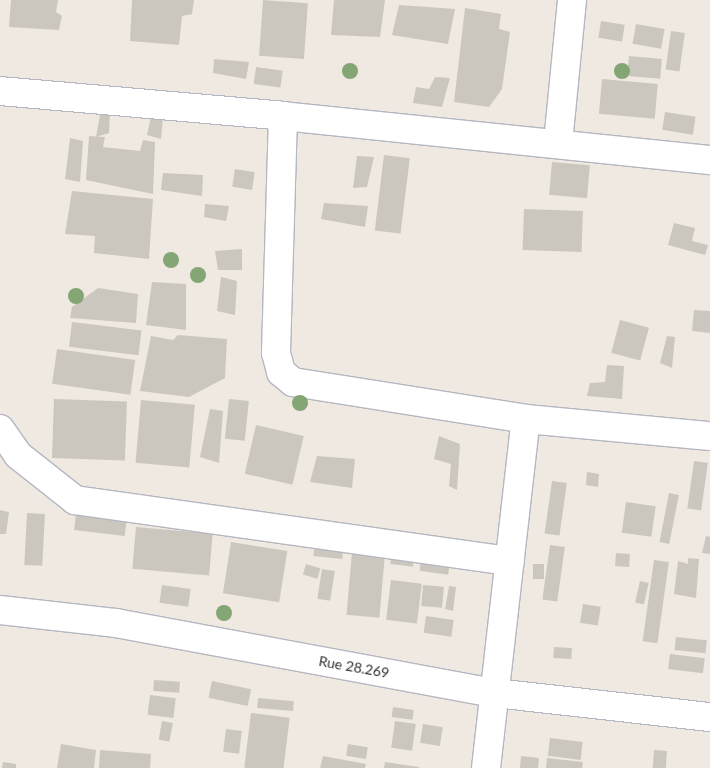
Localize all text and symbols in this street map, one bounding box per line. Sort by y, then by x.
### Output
street label: Rue 28.269 [317,653,391,681]

